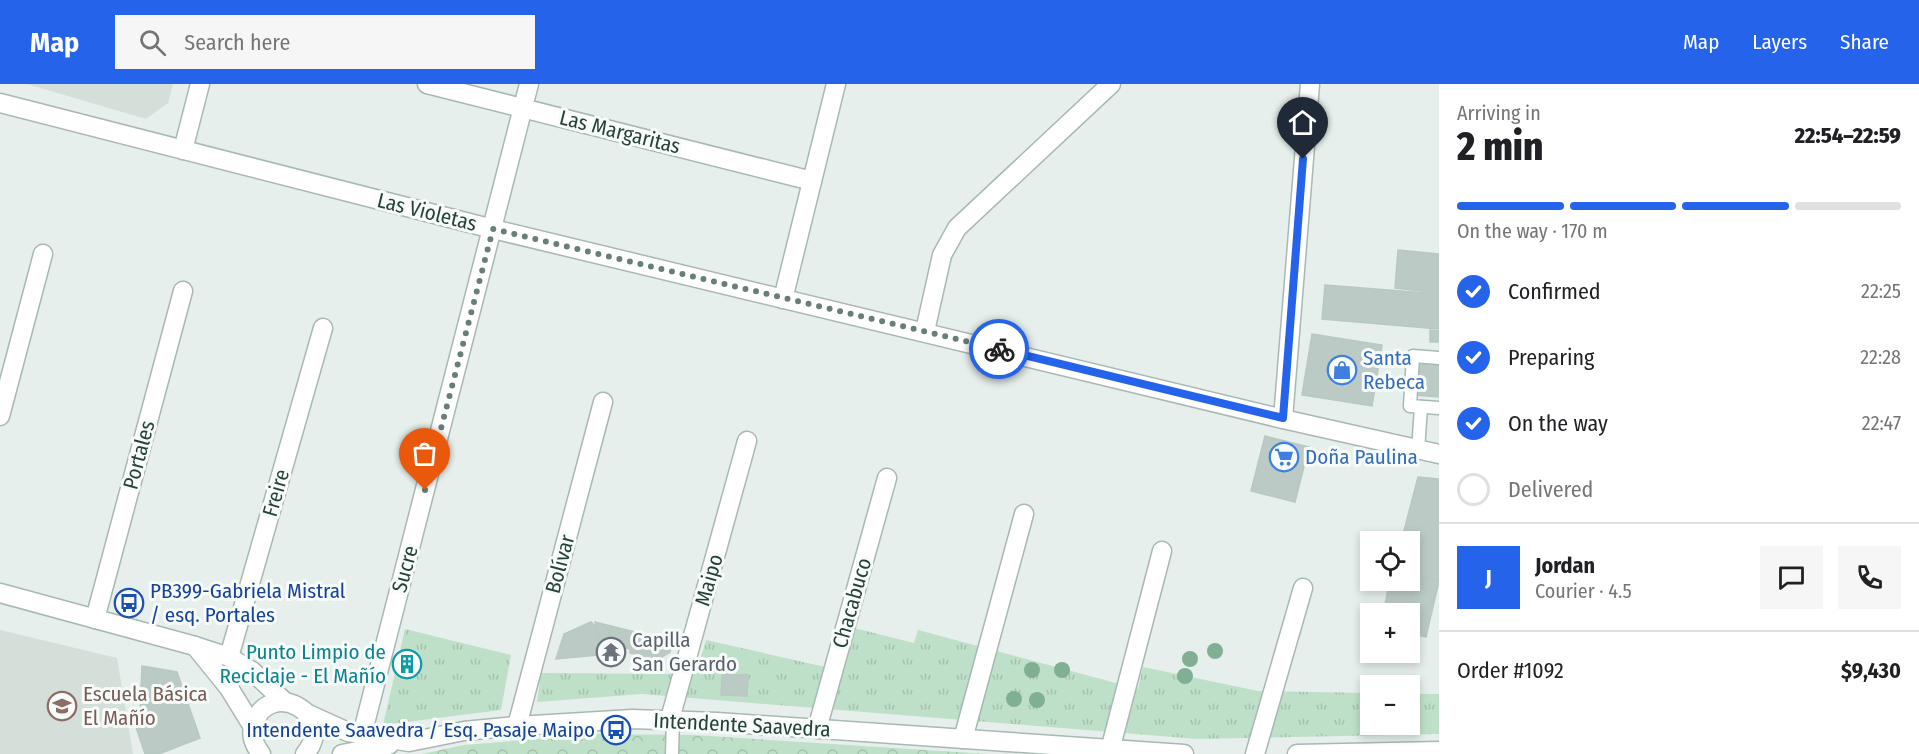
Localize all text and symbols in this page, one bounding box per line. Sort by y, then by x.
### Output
search box [115,15,535,69]
text: Map [30,26,79,59]
icon: search [136,26,169,59]
text: Search here [184,29,290,56]
text: Map [1683,29,1719,55]
text: Layers [1752,29,1807,55]
text: Share [1840,29,1889,55]
pin [1277,97,1328,159]
text: Arriving in [1457,101,1541,125]
street label: Las Margaritas [557,104,683,160]
icon: home [1286,106,1319,139]
text: 22:54–22:59 [1795,122,1901,149]
text: 2 min [1457,124,1543,170]
street label: Las Violetas [374,187,480,237]
text: On the way · 170 m [1457,219,1608,243]
icon: check [1457,275,1490,308]
text: Confirmed [1508,278,1601,305]
text: 22:25 [1861,279,1901,303]
courier [969,319,1029,379]
icon: bike [983,333,1016,366]
icon: check [1457,341,1490,374]
text: Preparing [1508,344,1594,371]
place label: Santa Rebeca [1363,345,1425,395]
text: 22:28 [1860,345,1901,369]
shop icon: Santa Rebeca [1326,354,1358,386]
icon: check [1457,407,1490,440]
text: On the way [1508,410,1608,437]
text: 22:47 [1862,411,1901,435]
street label: Portales [117,418,161,492]
pin [399,428,450,490]
icon: bag [408,437,441,470]
supermarket icon: Doña Paulina [1268,441,1300,473]
place label: Doña Paulina [1305,444,1418,470]
street label: Freire [257,466,295,520]
text: Delivered [1508,476,1593,503]
street label: Bolívar [540,531,580,596]
map controls [1360,531,1420,735]
button: locate [1360,531,1420,591]
street label: Sucre [386,543,424,595]
button: chat [1760,546,1823,609]
button: phone [1838,546,1901,609]
street label: Maipo [689,551,729,609]
text: Jordan [1535,552,1595,579]
street label: Chacabuco [827,555,877,651]
text: J [1485,564,1492,591]
place label: PB399-Gabriela Mistral / esq. Portales [150,578,346,628]
text: Courier · 4.5 [1535,579,1632,603]
bus stop icon: PB399-Gabriela Mistral / esq. Portales [113,587,145,619]
button: + [1360,603,1420,663]
place label: Capilla San Gerardo [632,627,737,677]
temple icon: Capilla San Gerardo [595,636,627,668]
place label: Punto Limpio de Reciclaje - El Mañío [220,639,386,689]
building icon: Punto Limpio de Reciclaje - El Mañío [391,648,423,680]
text: Order #1092 [1457,657,1564,684]
text: $9,430 [1841,657,1901,684]
button: − [1360,675,1420,735]
place label: Escuela Básica El Mañío [83,681,208,731]
school or university icon: Escuela Básica El Mañío [46,690,78,722]
street label: Intendente Saavedra [653,707,831,743]
bus stop icon: Intendente Saavedra / Esq. Pasaje Maipo [600,714,632,746]
place label: Intendente Saavedra / Esq. Pasaje Maipo [246,717,595,743]

